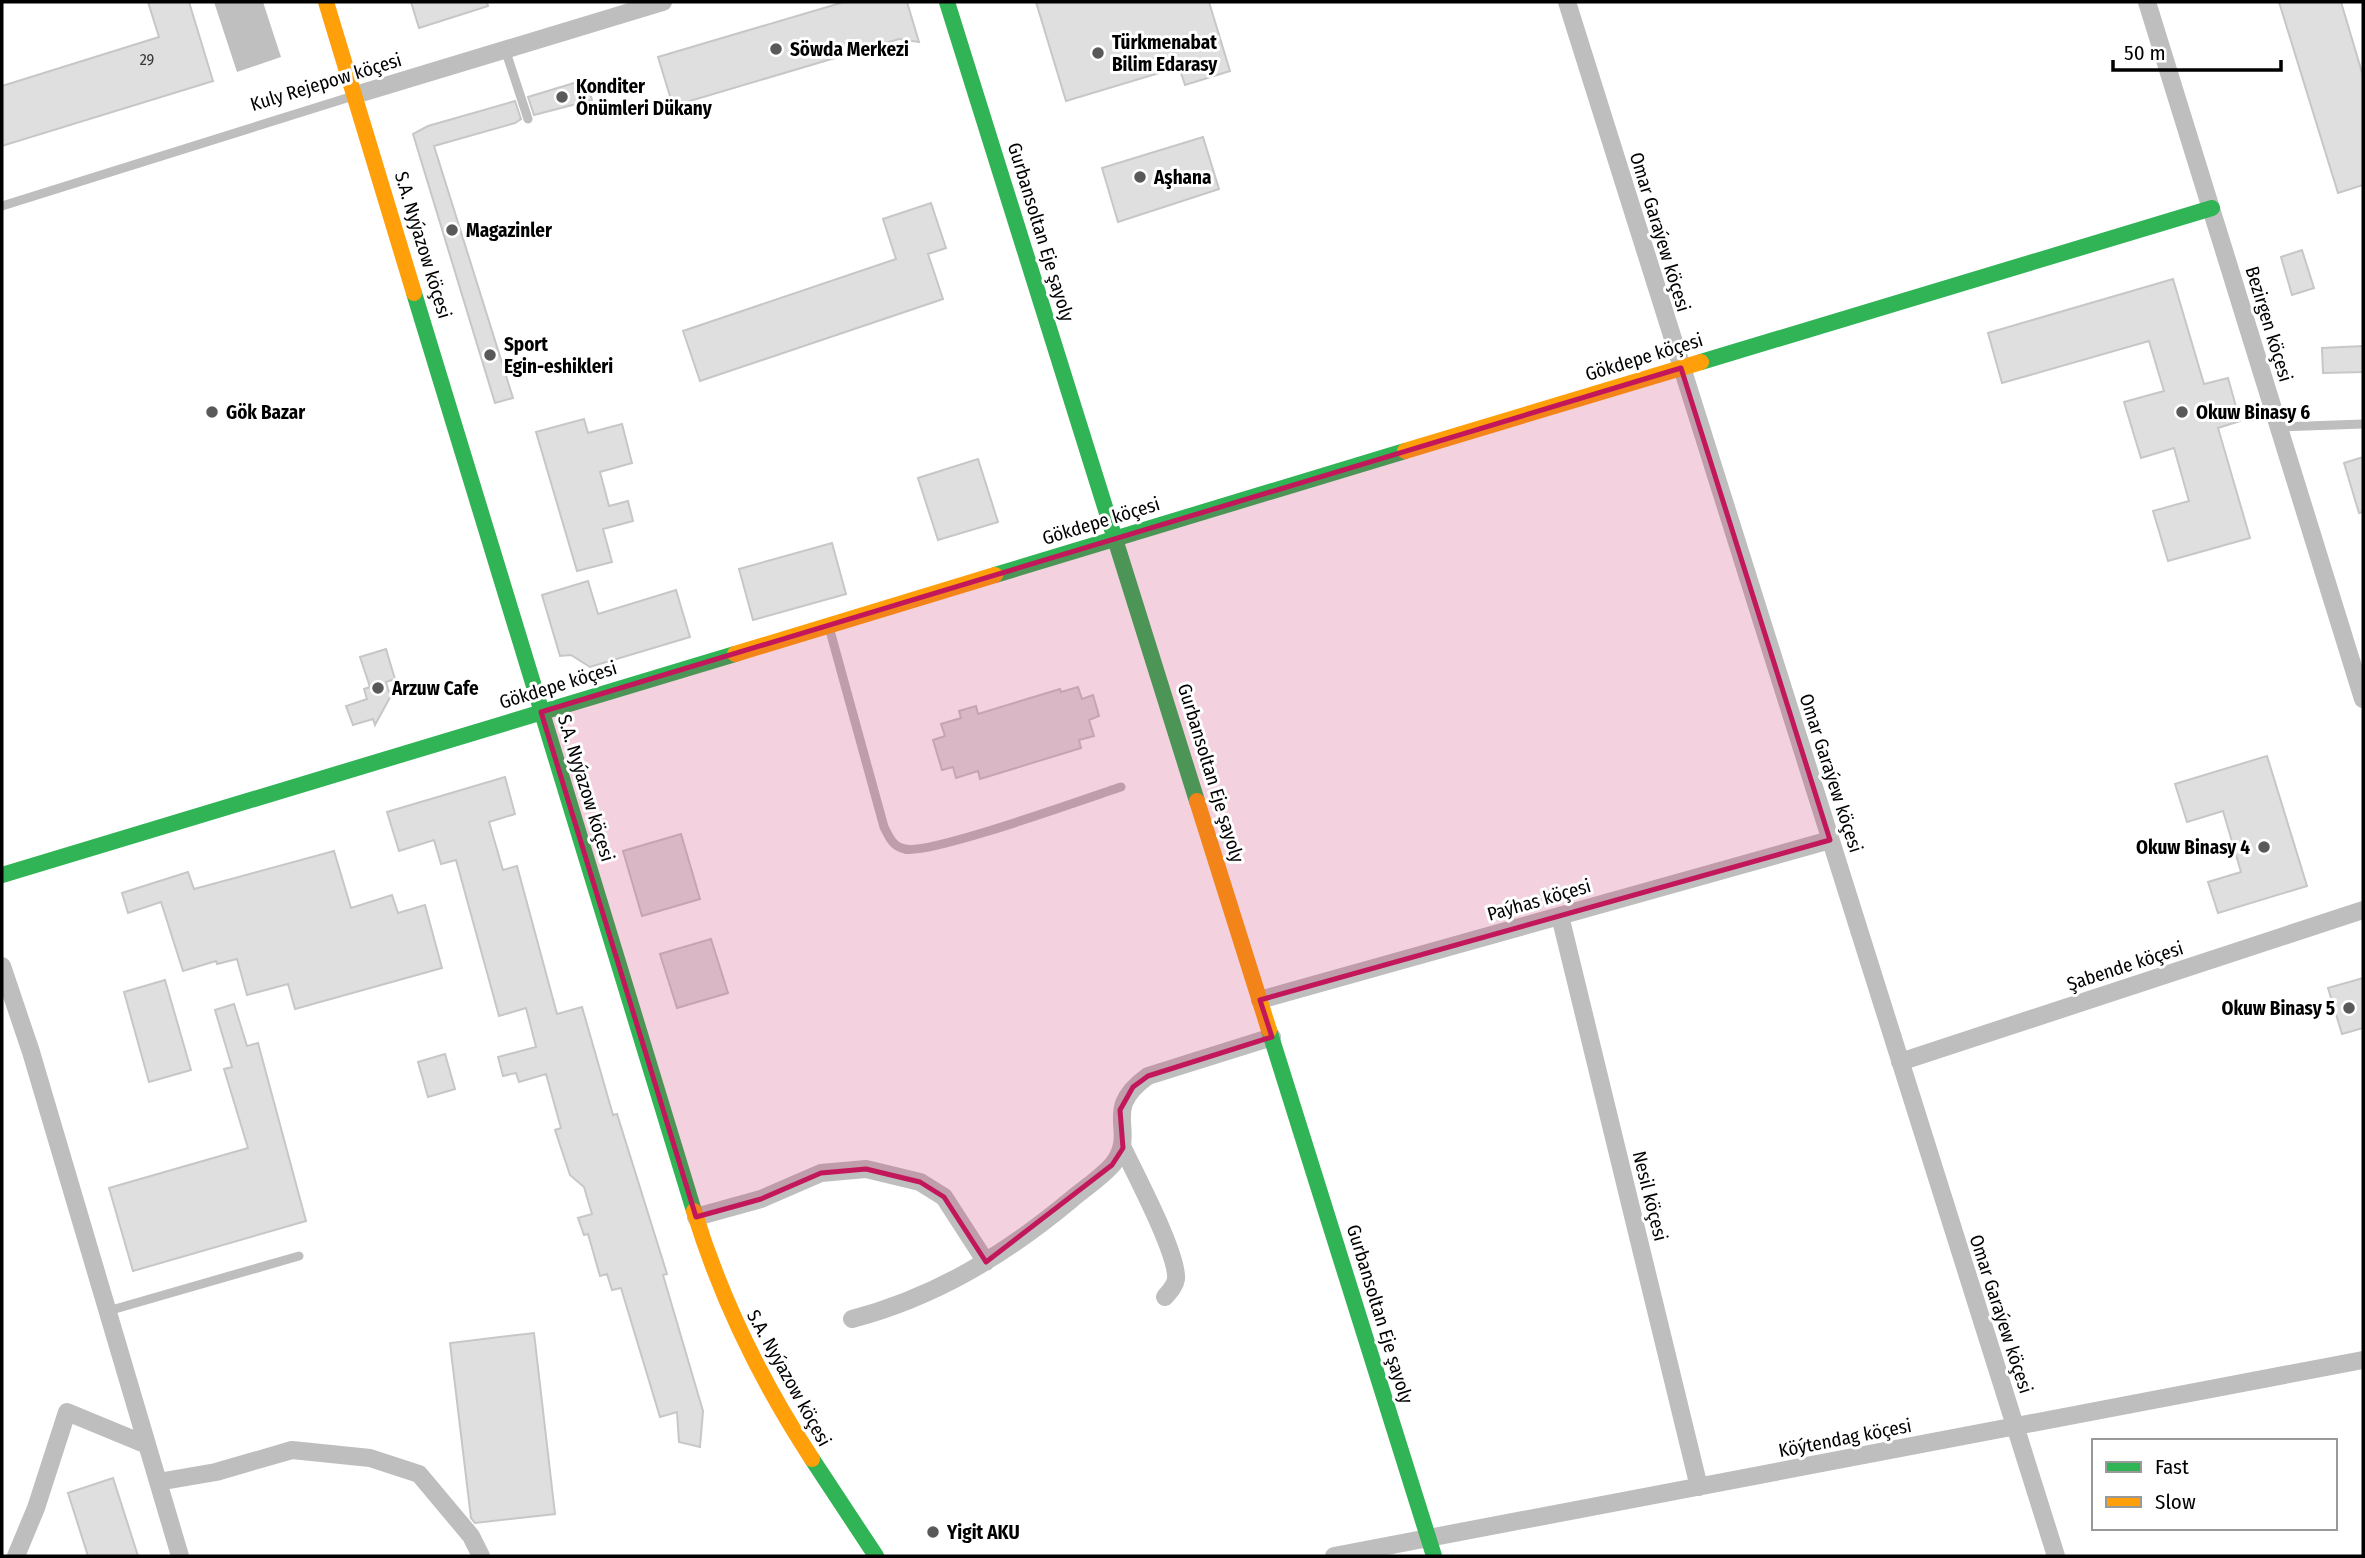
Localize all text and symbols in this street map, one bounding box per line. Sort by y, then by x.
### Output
scale bar [2113,28,2281,72]
place label: Türkmenabat Bilim Edarasy [1112,31,1218,76]
place label: Söwda Merkezi [790,38,909,61]
text: 50 m [2124,40,2166,66]
marker: Söwda Merkezi [768,41,784,57]
marker: Türkmenabat Bilim Edarasy [1090,45,1106,61]
street label: Kuly Rejepow köçesi [248,48,404,116]
house number: 29 [140,50,155,69]
place label: Konditer Önümleri Dükany [576,75,713,120]
marker: Konditer Önümleri Dükany [554,89,570,105]
street label: Gurbansoltan Eje şayoly [1003,140,1079,325]
street label: Omar Garaýew köçesi [1625,149,1695,315]
place label: Aşhana [1153,166,1211,189]
street label: S.A. Nyýazow köçesi [390,169,456,321]
marker: Aşhana [1132,169,1148,185]
place label: Magazinler [466,219,553,242]
marker: Magazinler [444,222,460,238]
street label: Bezirgen köçesi [2241,263,2297,385]
street label: Gökdepe köçesi [1582,328,1706,386]
place label: Sport Egin-eshikleri [504,333,613,378]
marker: Sport Egin-eshikleri [482,347,498,363]
place label: Gök Bazar [226,401,306,424]
place label: Okuw Binasy 6 [2196,401,2310,424]
marker: Gök Bazar [204,404,220,420]
marker: Okuw Binasy 6 [2174,404,2190,420]
street label: Gökdepe köçesi [1039,492,1163,550]
street label: Gökdepe köçesi [496,656,620,714]
place label: Arzuw Cafe [391,677,479,700]
marker: Arzuw Cafe [370,680,386,696]
street label: Gurbansoltan Eje şayoly [1173,681,1249,866]
street label: Omar Garaýew köçesi [1794,691,1868,855]
street label: S.A. Nyýazow köçesi [553,712,619,864]
place label: Okuw Binasy 4 [2136,836,2250,859]
marker: Okuw Binasy 4 [2256,839,2272,855]
street label: Paýhas köçesi [1484,874,1594,926]
street label: Şabende köçesi [2064,936,2186,996]
place label: Okuw Binasy 5 [2221,997,2335,1020]
marker: Okuw Binasy 5 [2341,1000,2357,1016]
street label: Nesil köçesi [1628,1149,1672,1243]
street label: Gurbansoltan Eje şayoly [1342,1222,1418,1407]
street label: Omar Garaýew köçesi [1964,1232,2038,1396]
street label: S.A. Nyýazow köçesi [742,1306,836,1450]
street label: Köýtendag köçesi [1777,1414,1913,1462]
legend [2092,1439,2337,1530]
text: Fast [2155,1454,2189,1480]
text: Slow [2155,1489,2196,1515]
place label: Yigit AKU [946,1521,1020,1544]
marker: Yigit AKU [925,1524,941,1540]

